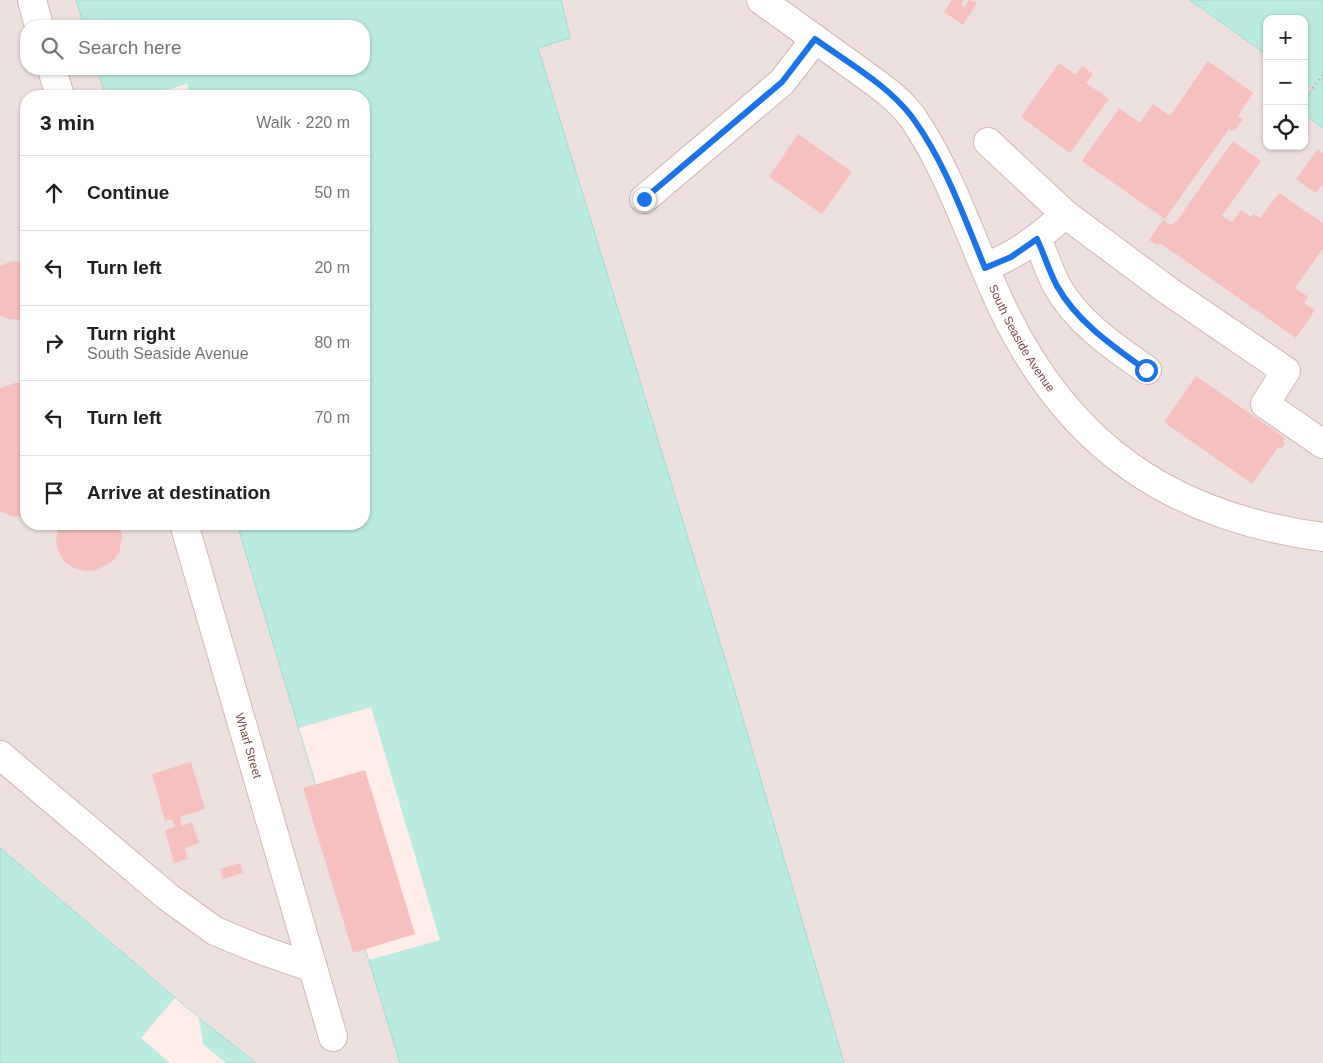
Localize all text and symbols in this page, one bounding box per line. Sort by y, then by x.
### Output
map controls [1263,15,1308,150]
button: + [1263,15,1308,60]
search box [20,20,370,75]
icon: search [38,34,66,62]
text: Search here [78,37,182,58]
button: − [1263,60,1308,105]
button: locate [1263,105,1308,150]
text: 3 min [40,111,95,134]
text: Walk · 220 m [256,114,350,131]
icon: ahead [40,179,68,207]
text: Continue [87,182,169,203]
text: 50 m [314,184,350,201]
route end [633,188,656,211]
icon: left [40,254,68,282]
text: Turn left [87,257,162,278]
text: 20 m [314,259,350,276]
street label: South Seaside Avenue [986,282,1058,395]
text: Turn right [87,323,175,344]
icon: right [40,329,68,357]
text: 80 m [314,334,350,351]
text: South Seaside Avenue [87,345,249,362]
route start [1135,359,1158,382]
icon: left [40,404,68,432]
text: Turn left [87,407,162,428]
text: 70 m [314,409,350,426]
icon: arrive [40,479,68,507]
text: Arrive at destination [87,482,271,503]
street label: Wharf Street [232,711,265,781]

